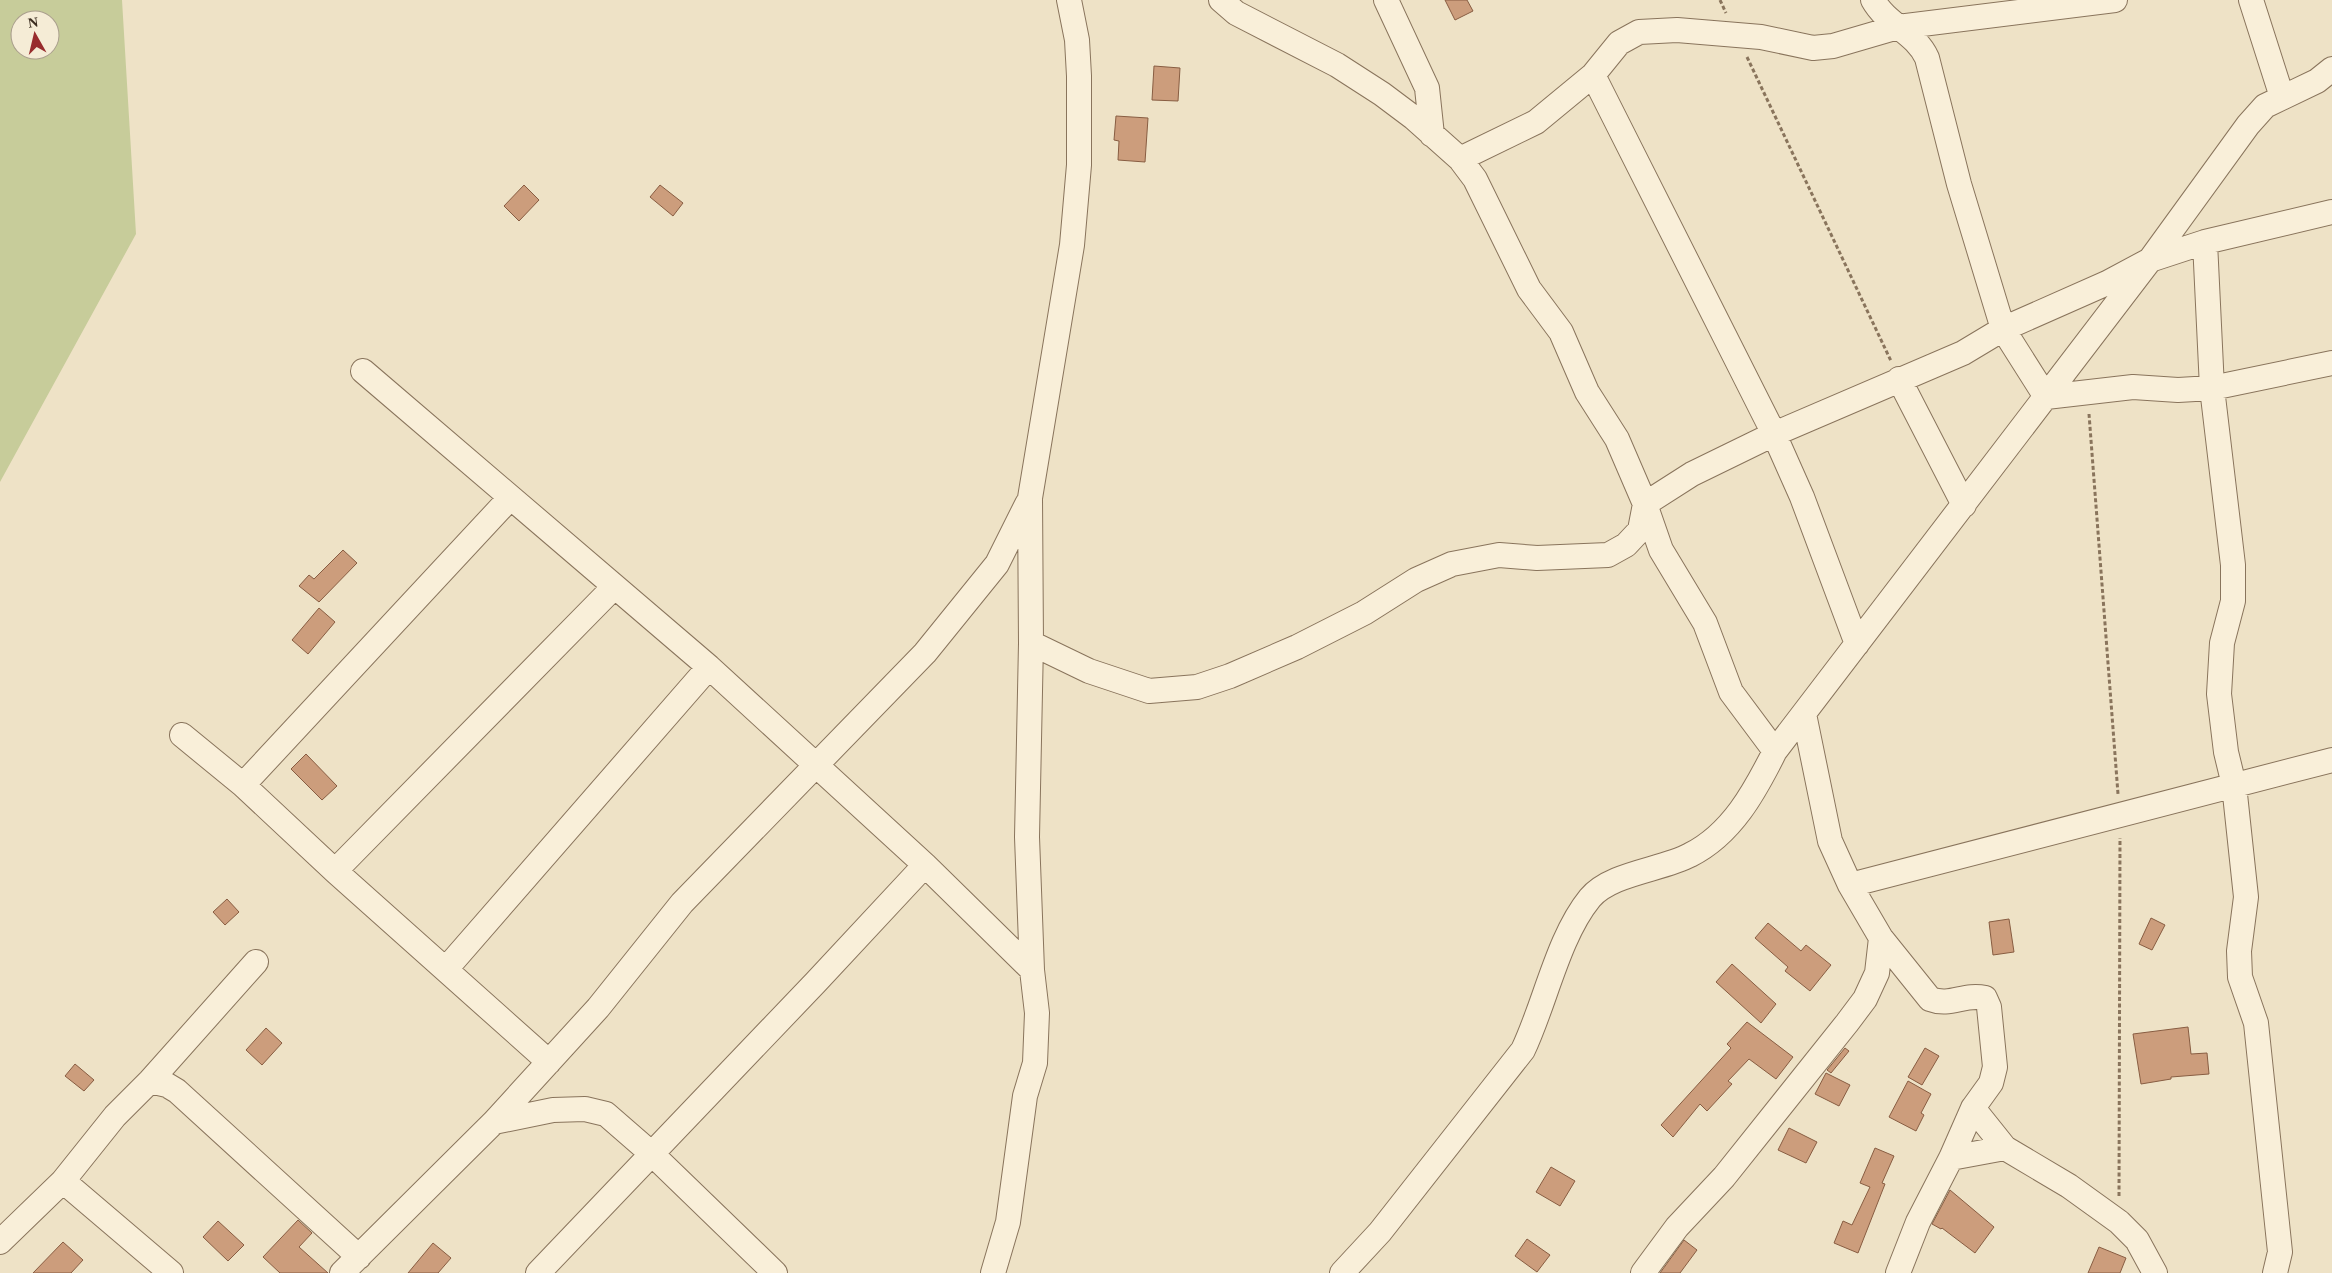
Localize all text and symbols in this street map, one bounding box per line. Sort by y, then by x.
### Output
north arrow [10,10,60,60]
text: N [27,14,39,31]

